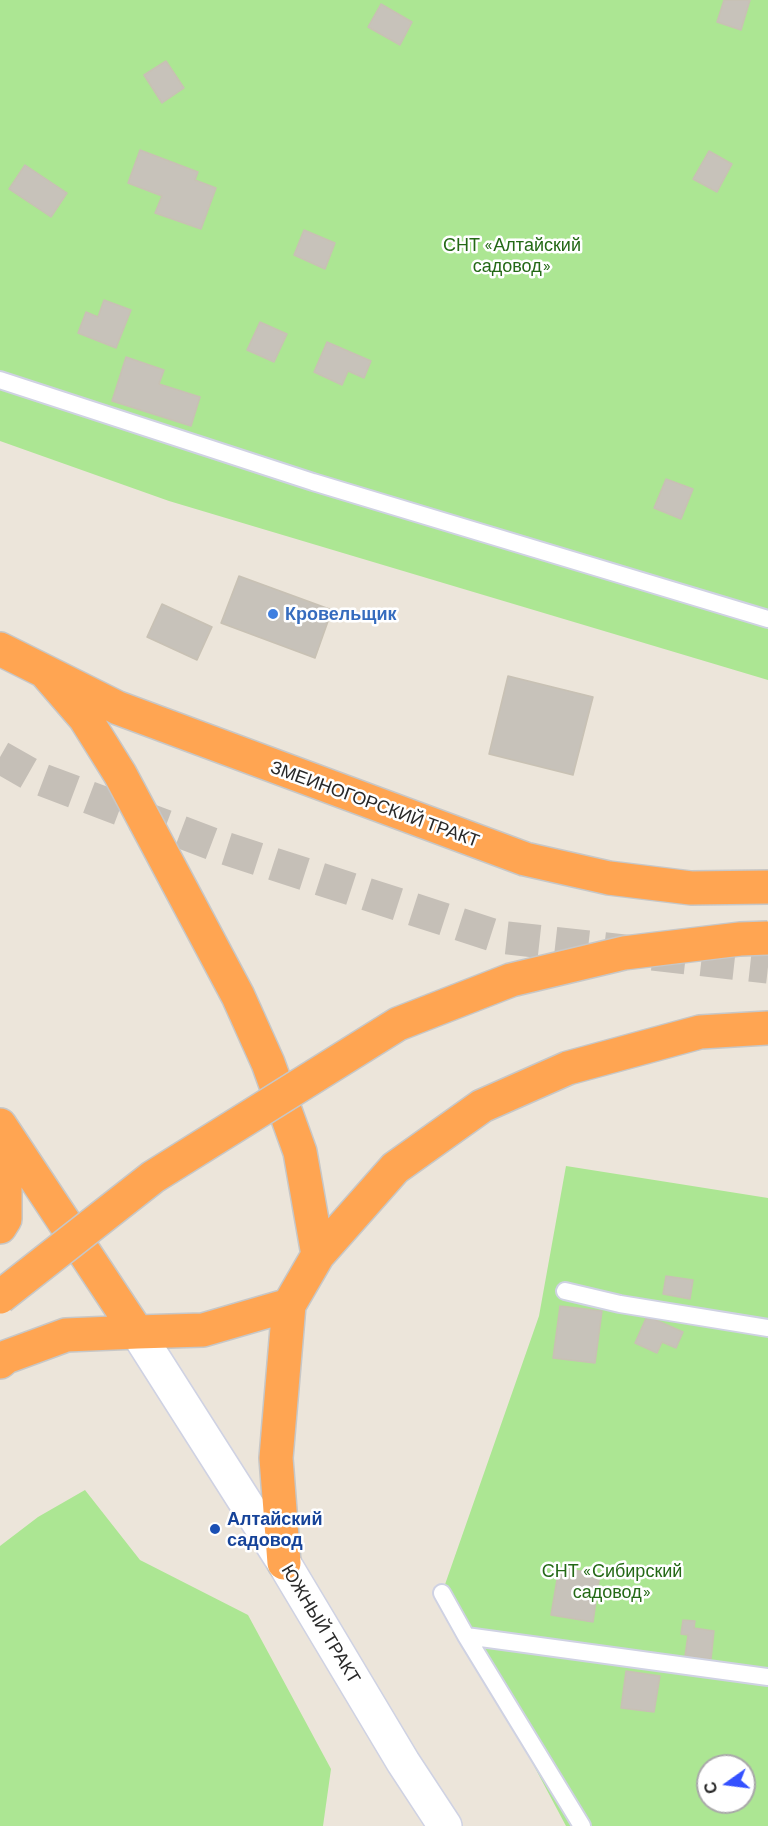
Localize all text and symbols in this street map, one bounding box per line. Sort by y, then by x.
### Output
park label: СНТ «Алтайский садовод» [443,234,581,276]
place label: Кровельщик [285,603,397,625]
marker: Кровельщик [266,607,280,621]
street label: ЗМЕИНОГОРСКИЙ ТРАКТ [268,756,482,852]
place label: Алтайский садовод [227,1508,322,1550]
marker: Алтайский садовод [208,1522,222,1536]
park label: СНТ «Сибирский садовод» [542,1560,682,1602]
street label: ЮЖНЫЙ ТРАКТ [277,1561,365,1687]
north arrow [696,1754,756,1814]
text: С [699,1780,721,1796]

